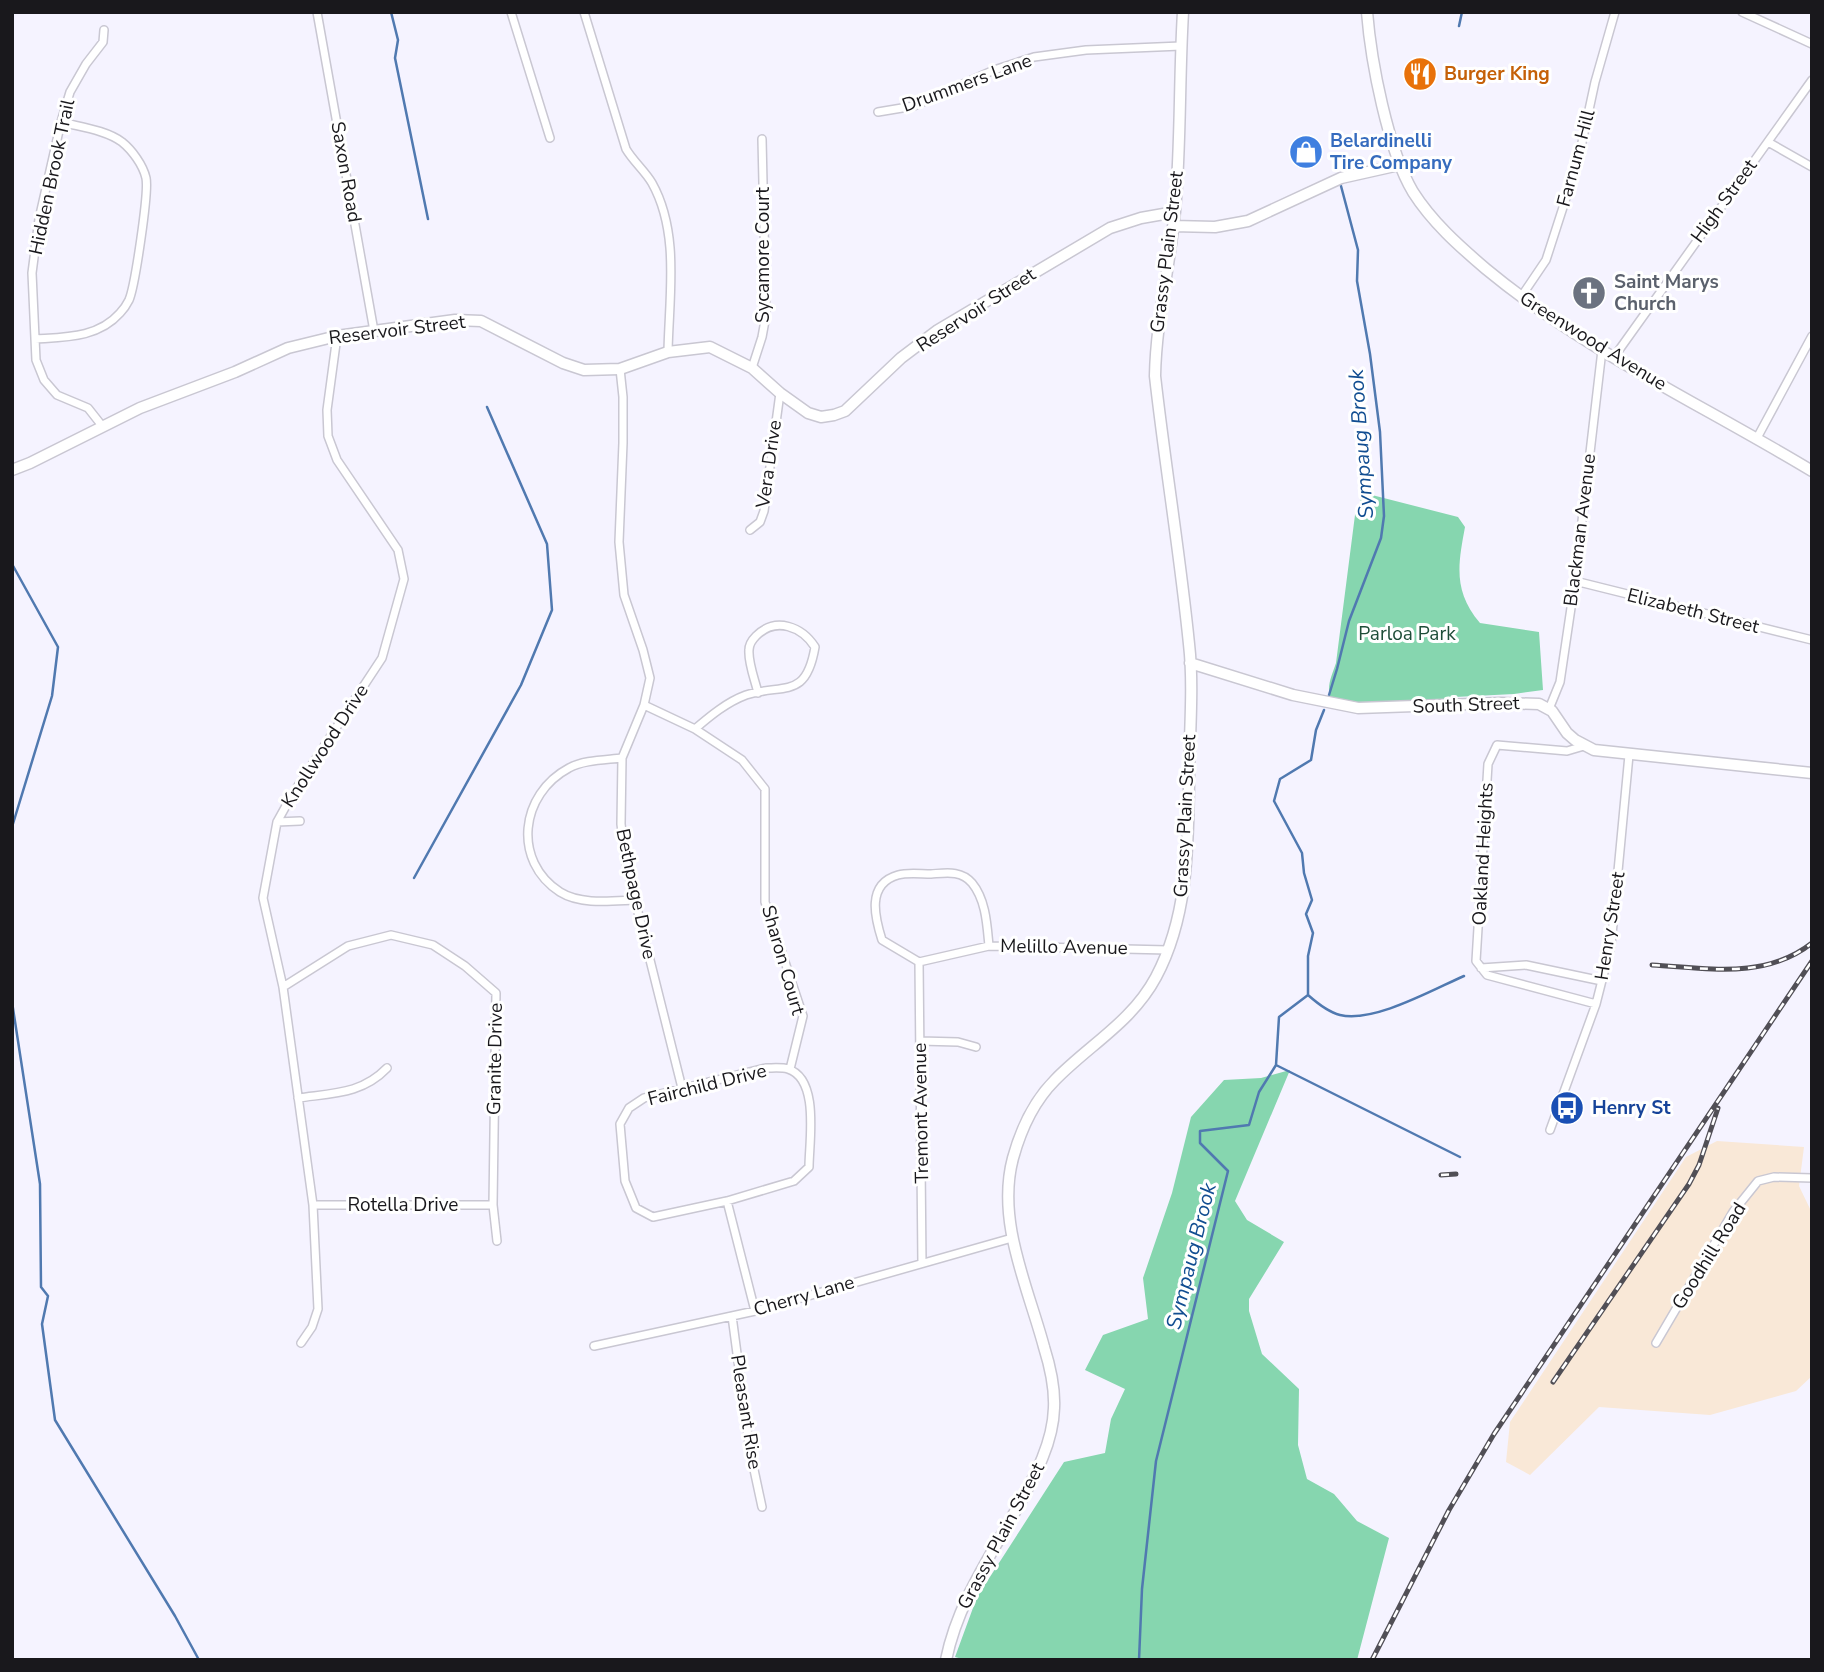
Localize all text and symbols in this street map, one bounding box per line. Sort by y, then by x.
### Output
street label: Drummers Lane [899,47,1035,119]
restaurant icon: Burger King [1401,55,1439,93]
place label: Burger King [1444,61,1550,87]
street label: Hidden Brook Trail [23,96,81,257]
street label: Farnum Hill [1551,106,1602,209]
street label: Saxon Road [324,120,368,224]
place label: Belardinelli Tire Company [1330,128,1453,176]
shop icon: Belardinelli Tire Company [1287,133,1325,171]
street label: High Street [1685,154,1763,248]
street label: Grassy Plain Street [1144,169,1190,334]
street label: Sycamore Court [750,187,776,323]
street label: Reservoir Street [911,262,1041,358]
place label: Saint Marys Church [1614,269,1719,317]
church icon: Saint Marys Church [1570,274,1608,312]
street label: Greenwood Avenue [1514,285,1672,397]
street label: Reservoir Street [327,309,467,351]
water label: Sympaug Brook [1342,368,1380,520]
street label: Vera Drive [750,418,788,511]
street label: Blackman Avenue [1558,452,1602,608]
street label: Elizabeth Street [1624,582,1762,640]
park label: Parloa Park [1358,621,1456,647]
street label: Knollwood Drive [275,679,375,813]
street label: South Street [1412,690,1520,720]
street label: Grassy Plain Street [1168,734,1202,898]
street label: Oakland Heights [1466,782,1500,926]
street label: Bethpage Drive [609,826,663,962]
street label: Henry Street [1589,870,1631,982]
street label: Sharon Court [755,902,811,1018]
street label: Melillo Avenue [1000,933,1128,961]
street label: Granite Drive [481,1003,509,1115]
street label: Tremont Avenue [907,1042,935,1184]
street label: Fairchild Drive [645,1058,769,1112]
bus stop icon: Henry St [1548,1089,1586,1127]
place label: Henry St [1592,1095,1671,1121]
water label: Sympaug Brook [1159,1179,1223,1332]
street label: Rotella Drive [348,1192,458,1218]
street label: Goodhill Road [1666,1198,1752,1314]
street label: Cherry Lane [751,1269,857,1323]
street label: Pleasant Rise [724,1353,768,1471]
street label: Grassy Plain Street [951,1458,1051,1614]

